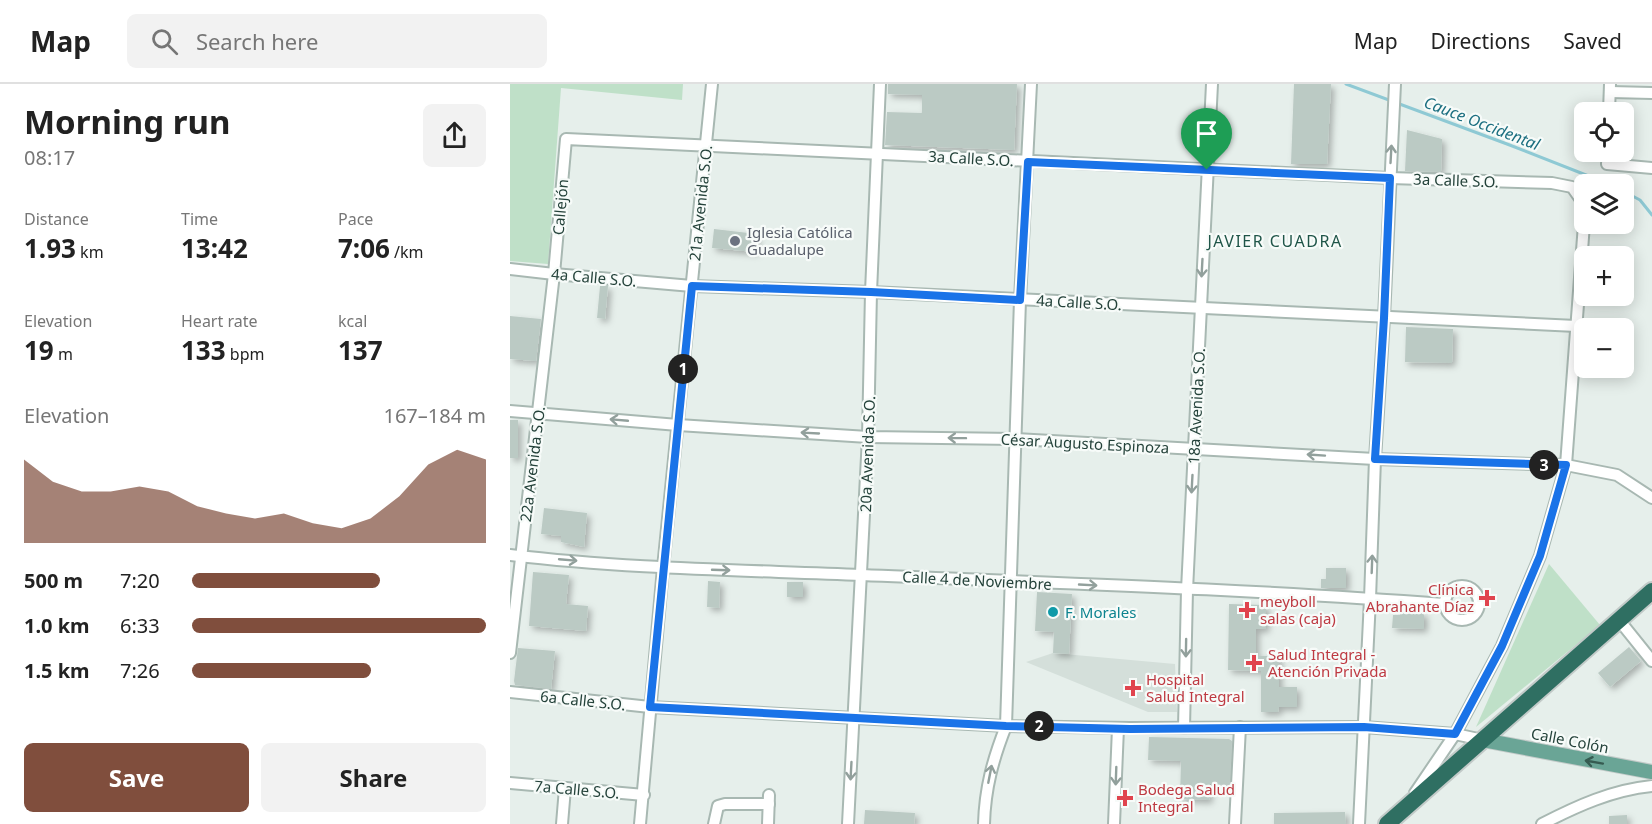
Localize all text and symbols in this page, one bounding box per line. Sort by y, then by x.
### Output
search box [127,14,547,68]
text: Map [30,22,91,60]
icon: search [148,25,181,58]
text: Search here [196,26,318,56]
text: Map [1354,27,1398,55]
text: Directions [1431,27,1530,55]
text: Saved [1563,27,1622,55]
water label: Cauce Occidental [1421,91,1544,156]
text: Morning run [24,99,230,144]
map controls [1574,102,1634,378]
button: locate [1574,102,1634,162]
button: share [423,104,486,167]
pin [1181,108,1232,170]
icon: arrive [1190,117,1223,150]
text: 08:17 [24,144,75,171]
street label: 21a Avenida S.O. [684,144,716,262]
one-way arrow [1386,145,1397,165]
street label: 3a Calle S.O. [928,146,1014,170]
street label: 3a Calle S.O. [1413,169,1499,191]
button: layers [1574,174,1634,234]
street label: Callejón [548,178,572,236]
text: Distance [24,208,89,230]
text: Time [181,208,218,230]
text: Pace [338,208,373,230]
place label: Iglesia Católica Guadalupe [747,222,853,259]
text: 1.93 [24,230,76,266]
text: 13:42 [181,230,248,266]
text: 7:06 [338,230,390,266]
district label: JAVIER CUADRA [1205,230,1343,252]
marker: Iglesia Católica Guadalupe [728,234,742,248]
text: km [76,241,104,263]
text: /km [390,241,424,263]
button: + [1574,246,1634,306]
one-way arrow [1197,258,1208,278]
street label: 4a Calle S.O. [551,263,637,291]
street label: 4a Calle S.O. [1036,290,1122,314]
text: Elevation [24,310,92,332]
text: Heart rate [181,310,257,332]
text: kcal [338,310,367,332]
button: − [1574,318,1634,378]
text: 19 [24,332,54,368]
text: 133 [181,332,226,368]
text: 137 [338,332,383,368]
text: m [54,343,73,365]
text: bpm [226,343,264,365]
street label: 18a Avenida S.O. [1183,347,1209,465]
pin: 1 [668,354,698,384]
text: 1 [678,358,688,380]
street label: 20a Avenida S.O. [855,395,879,513]
text: Elevation [24,402,109,429]
text: 167–184 m [383,402,486,429]
street label: 22a Avenida S.O. [515,405,549,523]
one-way arrow [610,414,630,425]
one-way arrow [800,428,820,439]
street label: César Augusto Espinoza [1000,429,1170,457]
one-way arrow [947,433,967,444]
one-way arrow [1307,449,1327,460]
pin: 3 [1529,450,1559,480]
text: 3 [1539,454,1549,476]
one-way arrow [1186,474,1197,493]
one-way arrow [1366,554,1377,574]
one-way arrow [558,555,578,566]
one-way arrow [711,564,731,576]
street label: Calle 4 de Noviembre [902,566,1052,594]
text: 500 m [24,567,83,594]
text: 7:20 [120,567,160,594]
place label: Clínica Abrahante Díaz [1366,579,1474,616]
one-way arrow [1078,580,1098,591]
marker: Clínica Abrahante Díaz [1478,589,1496,607]
place label: meyboll salas (caja) [1260,591,1336,628]
marker: meyboll salas (caja) [1238,601,1256,619]
place label: F. Morales [1065,602,1136,622]
marker: F. Morales [1046,605,1060,619]
text: 1.0 km [24,612,90,639]
text: 6:33 [120,612,160,639]
one-way arrow [1180,638,1192,658]
place label: Salud Integral - Atención Privada [1268,644,1387,681]
marker: Salud Integral - Atención Privada [1245,654,1263,672]
text: 1.5 km [24,657,90,684]
text: 7:26 [120,657,160,684]
place label: Hospital Salud Integral [1146,669,1245,706]
marker: Hospital Salud Integral [1124,679,1142,697]
street label: 6a Calle S.O. [539,686,627,714]
pin: 2 [1024,711,1054,741]
text: 2 [1034,715,1044,737]
street label: Calle Colón [1529,723,1611,757]
button: Save [24,743,249,812]
button: Share [261,743,486,812]
one-way arrow [1585,756,1605,767]
one-way arrow [845,760,856,780]
one-way arrow [985,764,996,784]
one-way arrow [1111,766,1122,786]
street label: 7a Calle S.O. [534,775,620,803]
place label: Bodega Salud Integral [1138,779,1235,816]
marker: Bodega Salud Integral [1116,789,1134,807]

